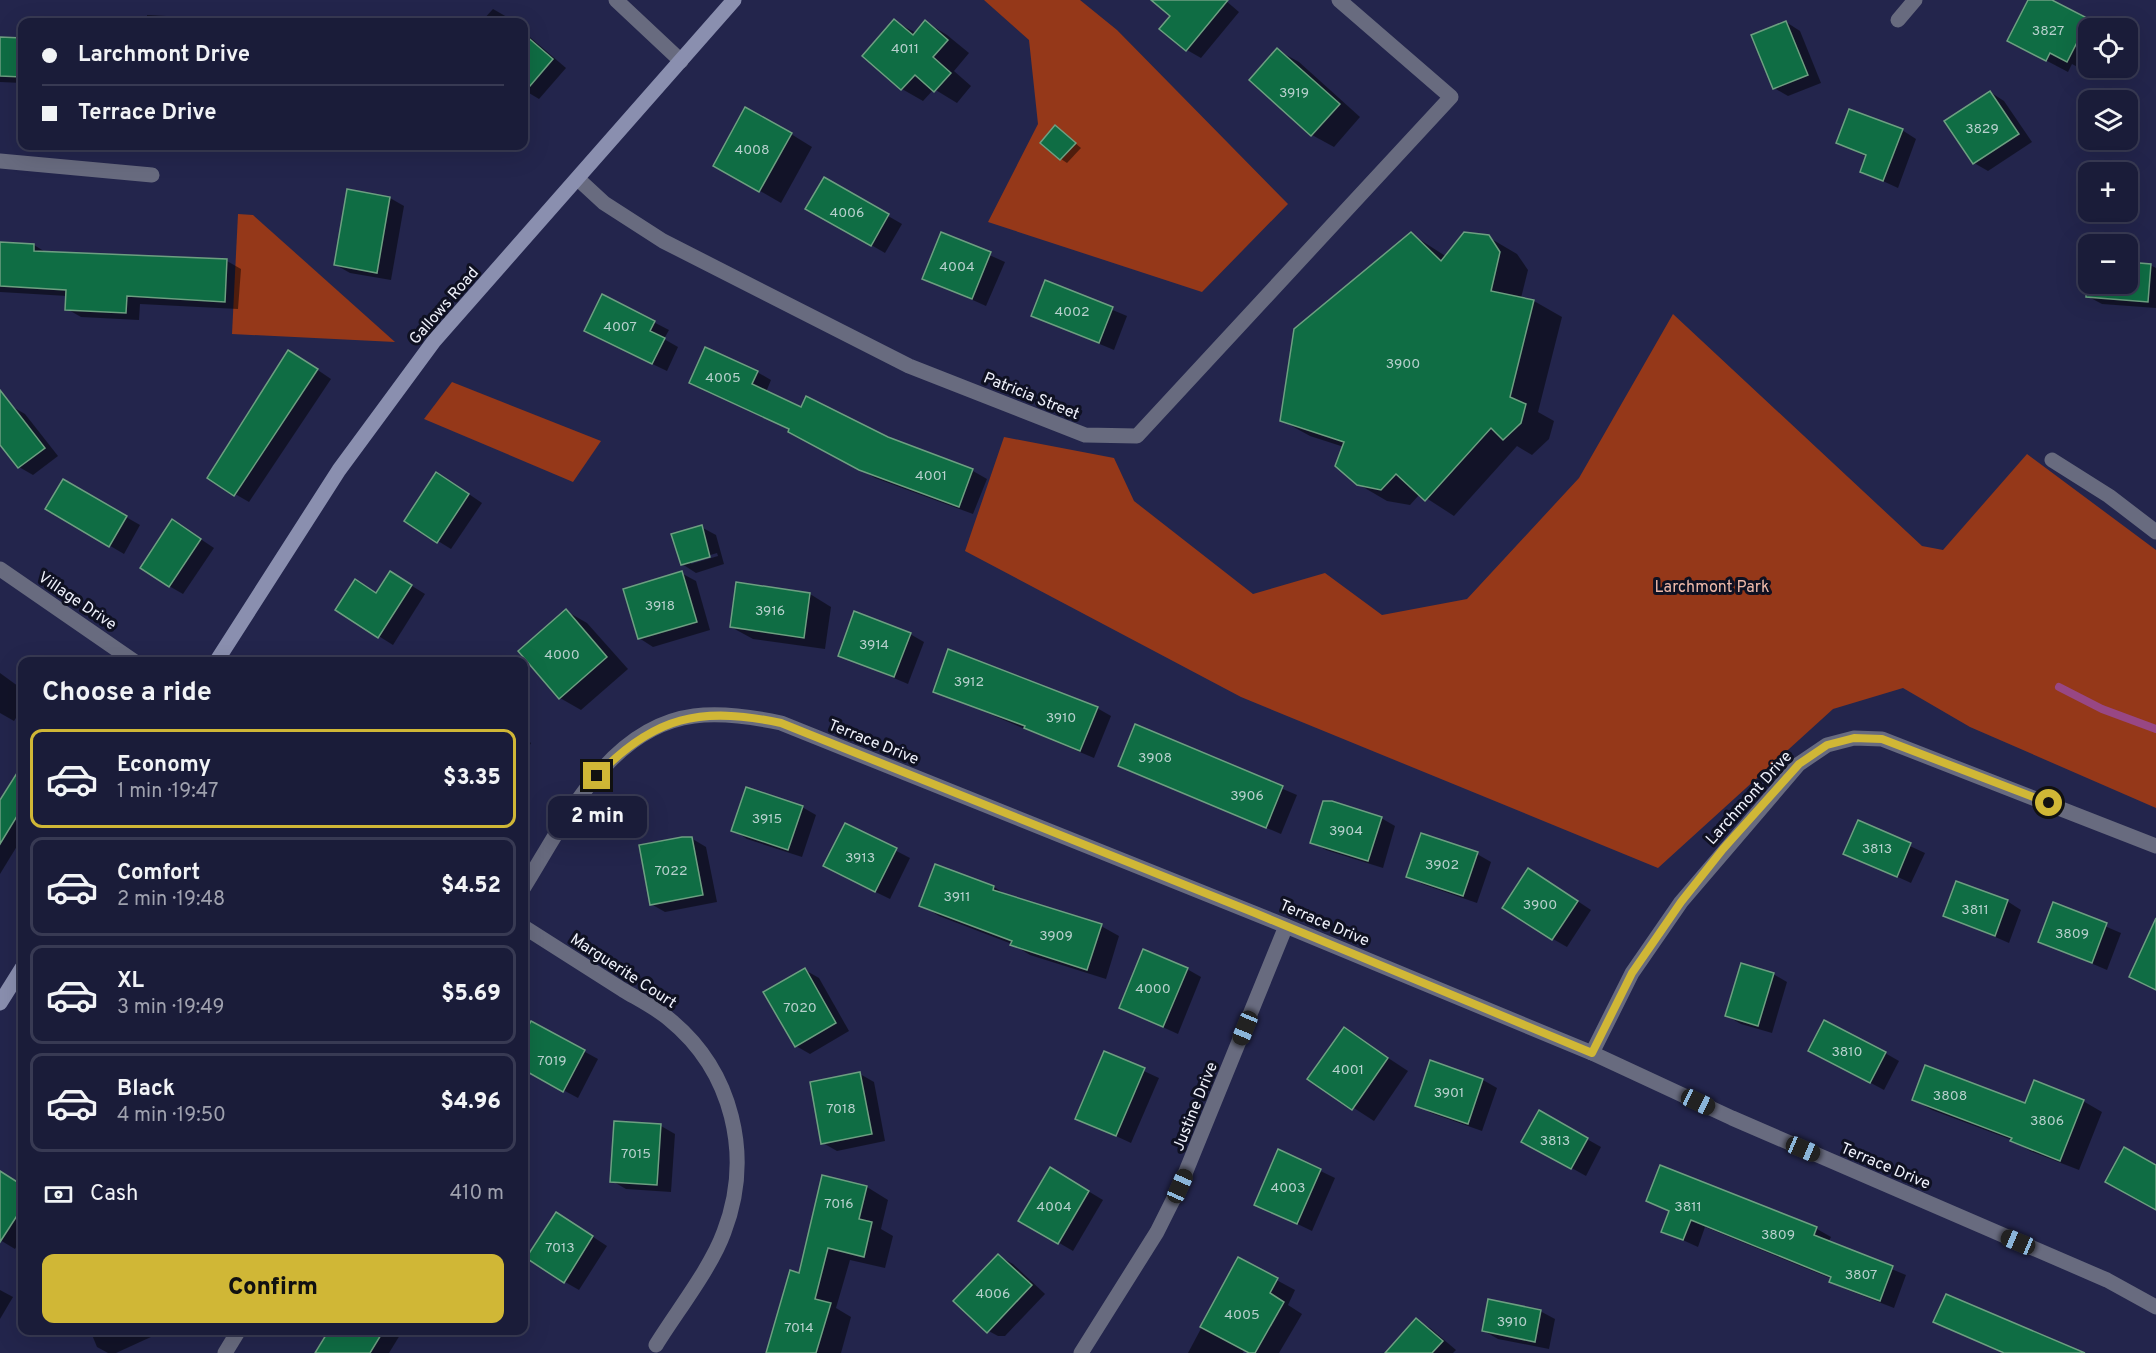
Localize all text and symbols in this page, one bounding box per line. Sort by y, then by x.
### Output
map controls [2078,18,2138,294]
button: locate [2078,18,2138,78]
house number: 3827 [2032,23,2064,40]
house number: 4011 [891,41,919,58]
text: Larchmont Drive [78,42,250,69]
house number: 3919 [1279,85,1309,102]
button: layers [2078,90,2138,150]
text: Terrace Drive [78,100,217,127]
house number: 3829 [1965,121,1999,138]
house number: 4008 [734,142,770,159]
button: + [2078,162,2138,222]
house number: 4006 [830,205,864,222]
button: − [2078,234,2138,294]
house number: 4004 [939,259,975,276]
street label: Gallows Road [405,263,484,349]
house number: 4002 [1054,304,1090,321]
house number: 4007 [603,319,637,336]
house number: 3900 [1386,356,1420,373]
street label: Patricia Street [980,369,1082,425]
house number: 4005 [705,370,741,387]
house number: 4001 [915,468,947,485]
street label: Village Drive [34,568,120,635]
park label: Larchmont Park [1655,578,1769,598]
house number: 3918 [645,598,675,615]
house number: 3916 [755,603,785,620]
house number: 3914 [859,637,889,654]
house number: 4000 [544,647,580,664]
house number: 3912 [954,674,984,691]
text: Choose a ride [42,676,212,710]
house number: 3910 [1046,710,1076,727]
street label: Terrace Drive [825,716,921,770]
street label: Larchmont Drive [1702,747,1797,850]
house number: 3908 [1138,750,1172,767]
icon: car [45,752,99,806]
text: Economy [117,752,211,779]
route end [583,762,610,789]
text: $3.35 [443,765,501,792]
text: 1 min · 19:47 [117,779,218,805]
house number: 3906 [1230,788,1264,805]
route start [2035,789,2062,816]
callout: 2 min [548,797,646,839]
text: 2 min [571,804,624,830]
house number: 3915 [752,811,782,828]
house number: 3904 [1329,823,1363,840]
house number: 3813 [1862,841,1892,858]
house number: 3913 [845,850,875,867]
house number: 3902 [1425,857,1459,874]
icon: car [45,860,99,914]
text: Comfort [117,860,200,887]
house number: 7022 [654,863,688,880]
text: $4.52 [441,873,501,900]
text: 2 min · 19:48 [117,887,225,913]
house number: 3911 [944,889,970,906]
street label: Terrace Drive [1276,896,1372,952]
house number: 3900 [1523,897,1557,914]
house number: 3811 [1961,902,1989,919]
house number: 3809 [2055,926,2089,943]
house number: 3909 [1039,928,1073,945]
street label: Marguerite Court [566,930,680,1014]
icon: car [45,968,99,1022]
text: XL [117,968,144,995]
text: $5.69 [441,981,501,1008]
house number: 4000 [1135,981,1171,998]
text: 3 min · 19:49 [117,995,224,1021]
house number: 7020 [783,1000,817,1017]
car [1230,1008,1260,1048]
house number: 3810 [1831,1044,1863,1061]
house number: 7019 [537,1053,567,1070]
street label: Justine Drive [1169,1059,1223,1154]
house number: 4001 [1332,1062,1364,1079]
icon: car [45,1076,99,1130]
text: Black [117,1076,175,1103]
house number: 3901 [1434,1085,1464,1102]
car [1678,1086,1718,1118]
house number: 3808 [1933,1088,1967,1105]
text: $4.96 [441,1089,501,1116]
house number: 7018 [826,1101,856,1118]
text: 4 min · 19:50 [117,1103,226,1129]
house number: 3806 [2030,1113,2064,1130]
house number: 3813 [1540,1133,1570,1150]
car [1783,1134,1823,1164]
street label: Terrace Drive [1837,1139,1933,1195]
house number: 7015 [621,1146,651,1163]
car [1164,1166,1196,1206]
icon: cash [42,1178,75,1211]
house number: 4003 [1271,1180,1306,1197]
text: Cash [90,1181,139,1208]
text: 410 m [450,1181,504,1207]
house number: 7016 [824,1196,854,1213]
house number: 4004 [1036,1199,1072,1216]
house number: 3811 [1674,1199,1702,1216]
house number: 3809 [1761,1227,1795,1244]
car [1998,1227,2038,1257]
house number: 7013 [545,1240,575,1257]
button: Confirm [42,1254,504,1323]
house number: 3807 [1845,1267,1877,1284]
house number: 4006 [976,1286,1010,1303]
house number: 4005 [1224,1307,1260,1324]
house number: 3910 [1497,1314,1527,1331]
house number: 7014 [784,1320,814,1337]

